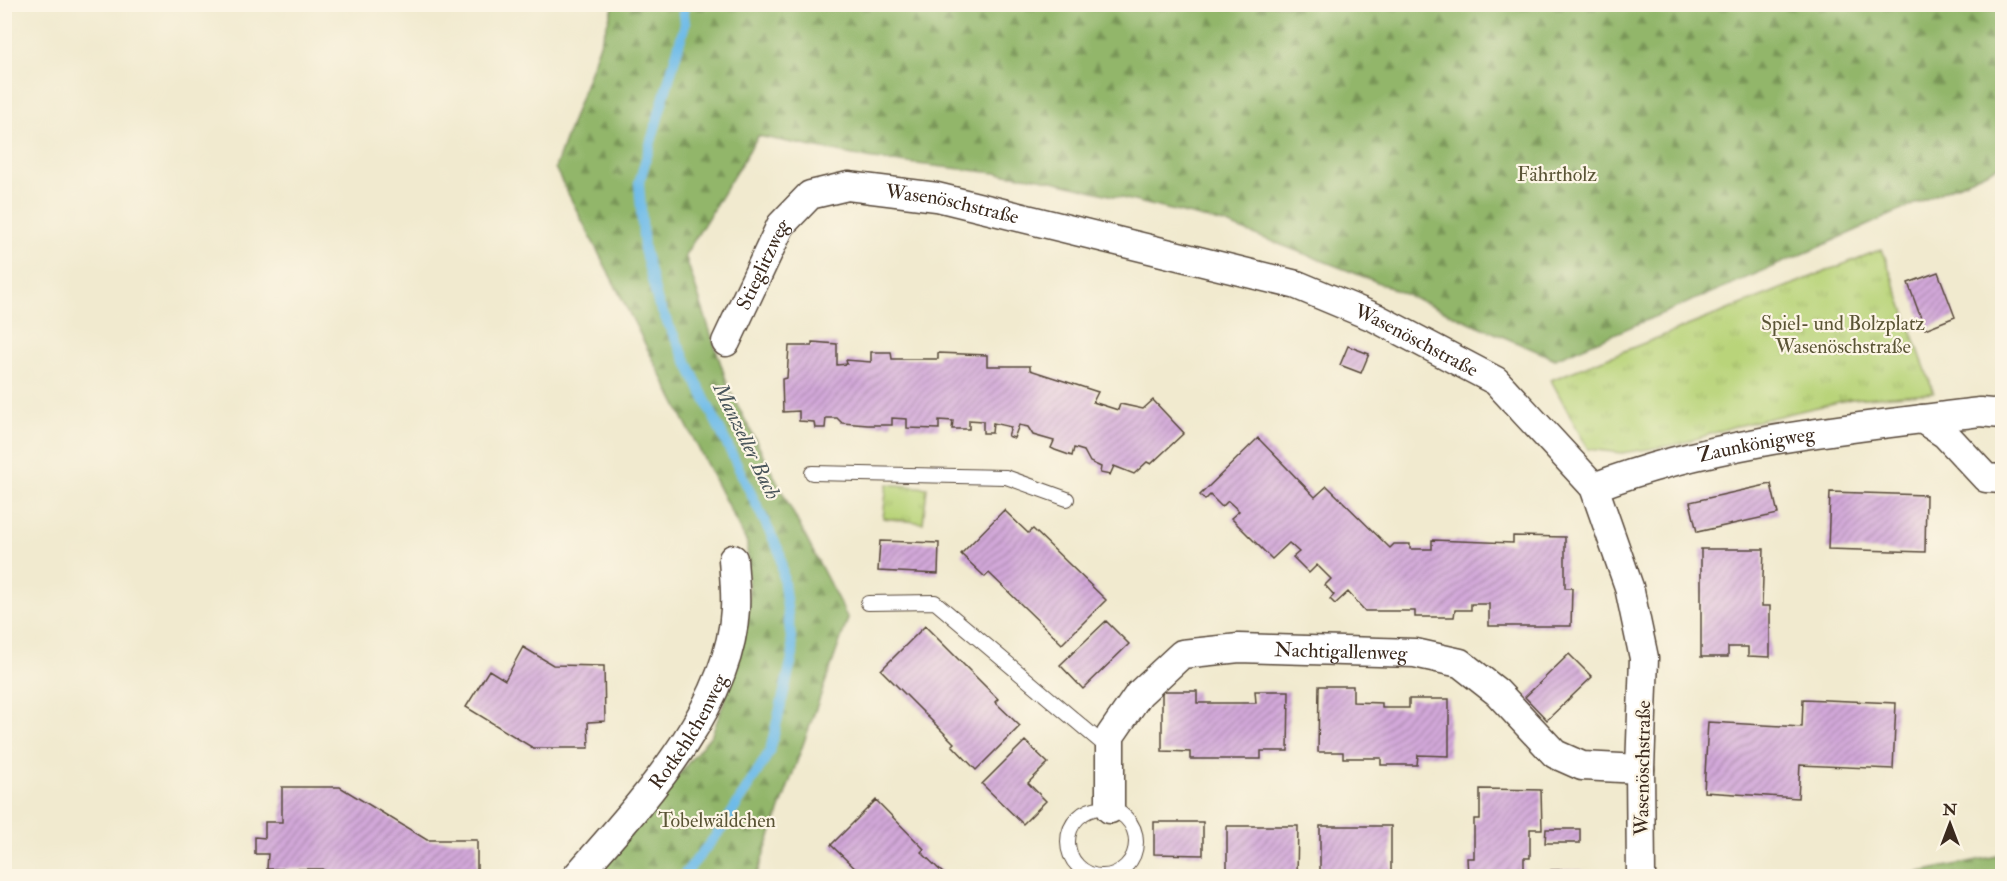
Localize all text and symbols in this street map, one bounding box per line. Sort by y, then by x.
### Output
park label: Fährtholz [1517,162,1597,187]
street label: Wasenöschstraße [883,179,1021,230]
street label: Stieglitzweg [731,212,795,314]
street label: Wasenöschstraße [1350,298,1482,382]
park label: Spiel- und Bolzplatz Wasenöschstraße [1761,311,1925,359]
water label: Manzeller Bach [706,377,786,504]
street label: Zaunkönigweg [1695,421,1818,468]
street label: Nachtigallenweg [1274,637,1409,666]
street label: Rotkehlchenweg [644,669,733,794]
street label: Wasenöschstraße [1629,700,1656,837]
north arrow [1920,794,1980,854]
text: N [1942,800,1958,820]
park label: Tobelwäldchen [658,808,776,833]

